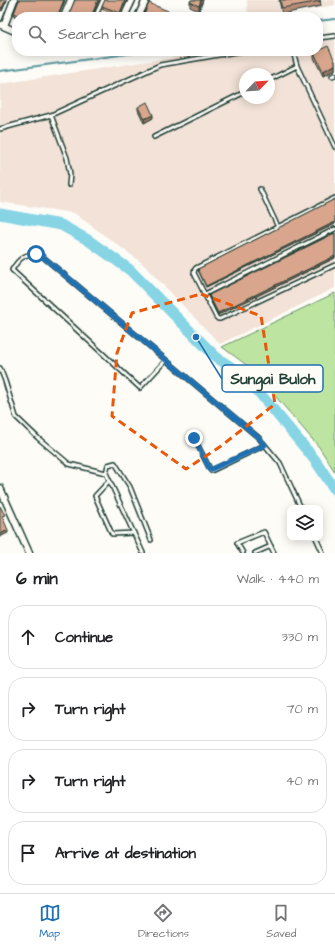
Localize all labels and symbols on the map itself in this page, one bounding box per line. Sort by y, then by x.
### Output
north arrow [239,68,275,104]
route start [27,245,45,263]
callout: Sungai Buloh [222,365,323,392]
text: Sungai Buloh [230,369,316,392]
route end [185,429,203,447]

